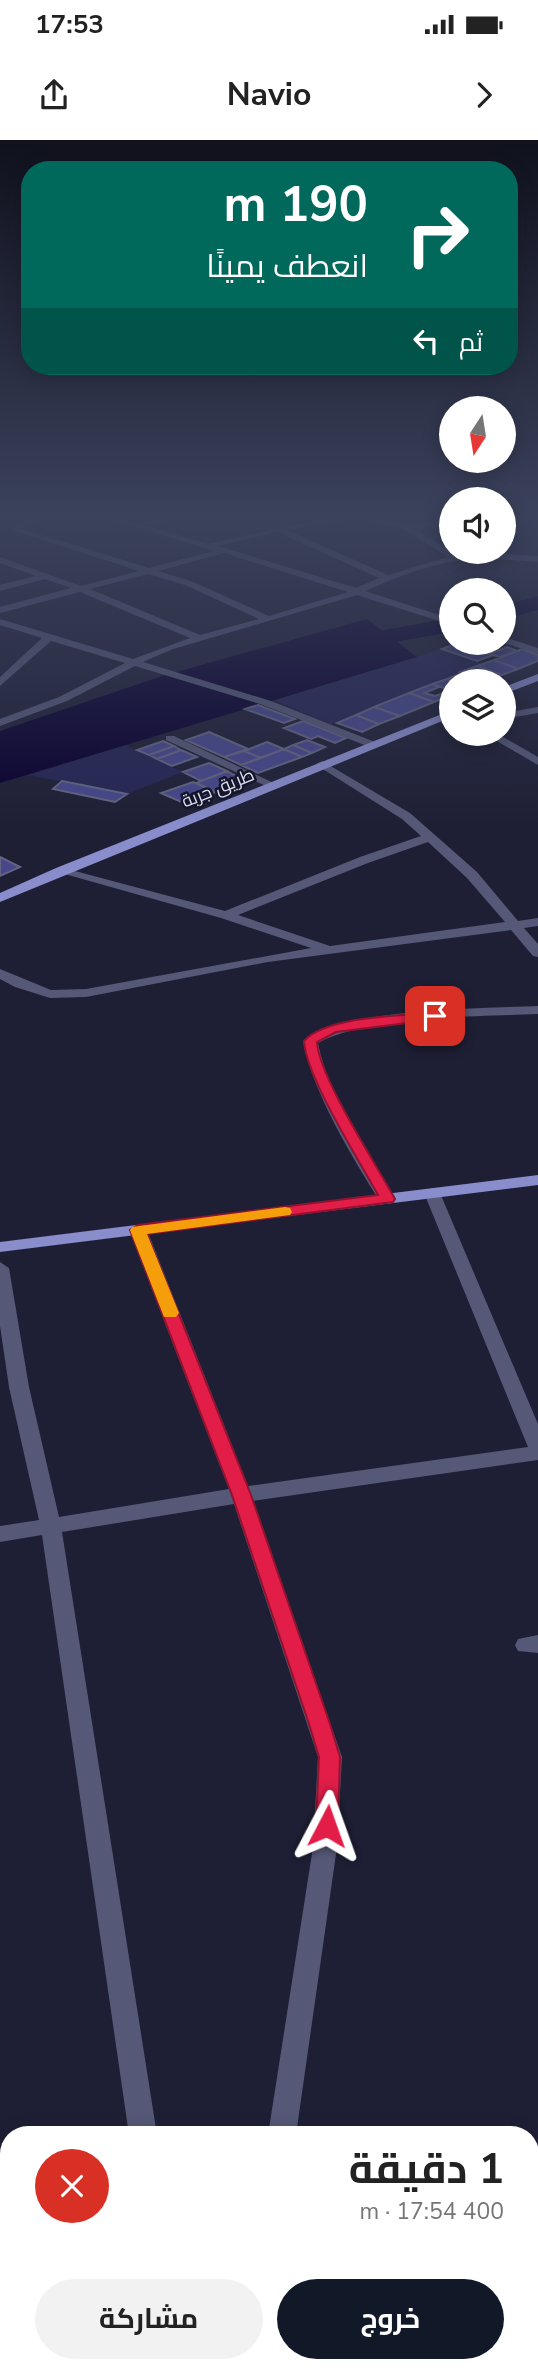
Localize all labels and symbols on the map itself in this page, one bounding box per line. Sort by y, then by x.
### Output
north arrow [439,396,516,472]
street label: طريق جربة [178,763,258,813]
pin [405,986,465,1046]
position arrow [290,1789,364,1863]

